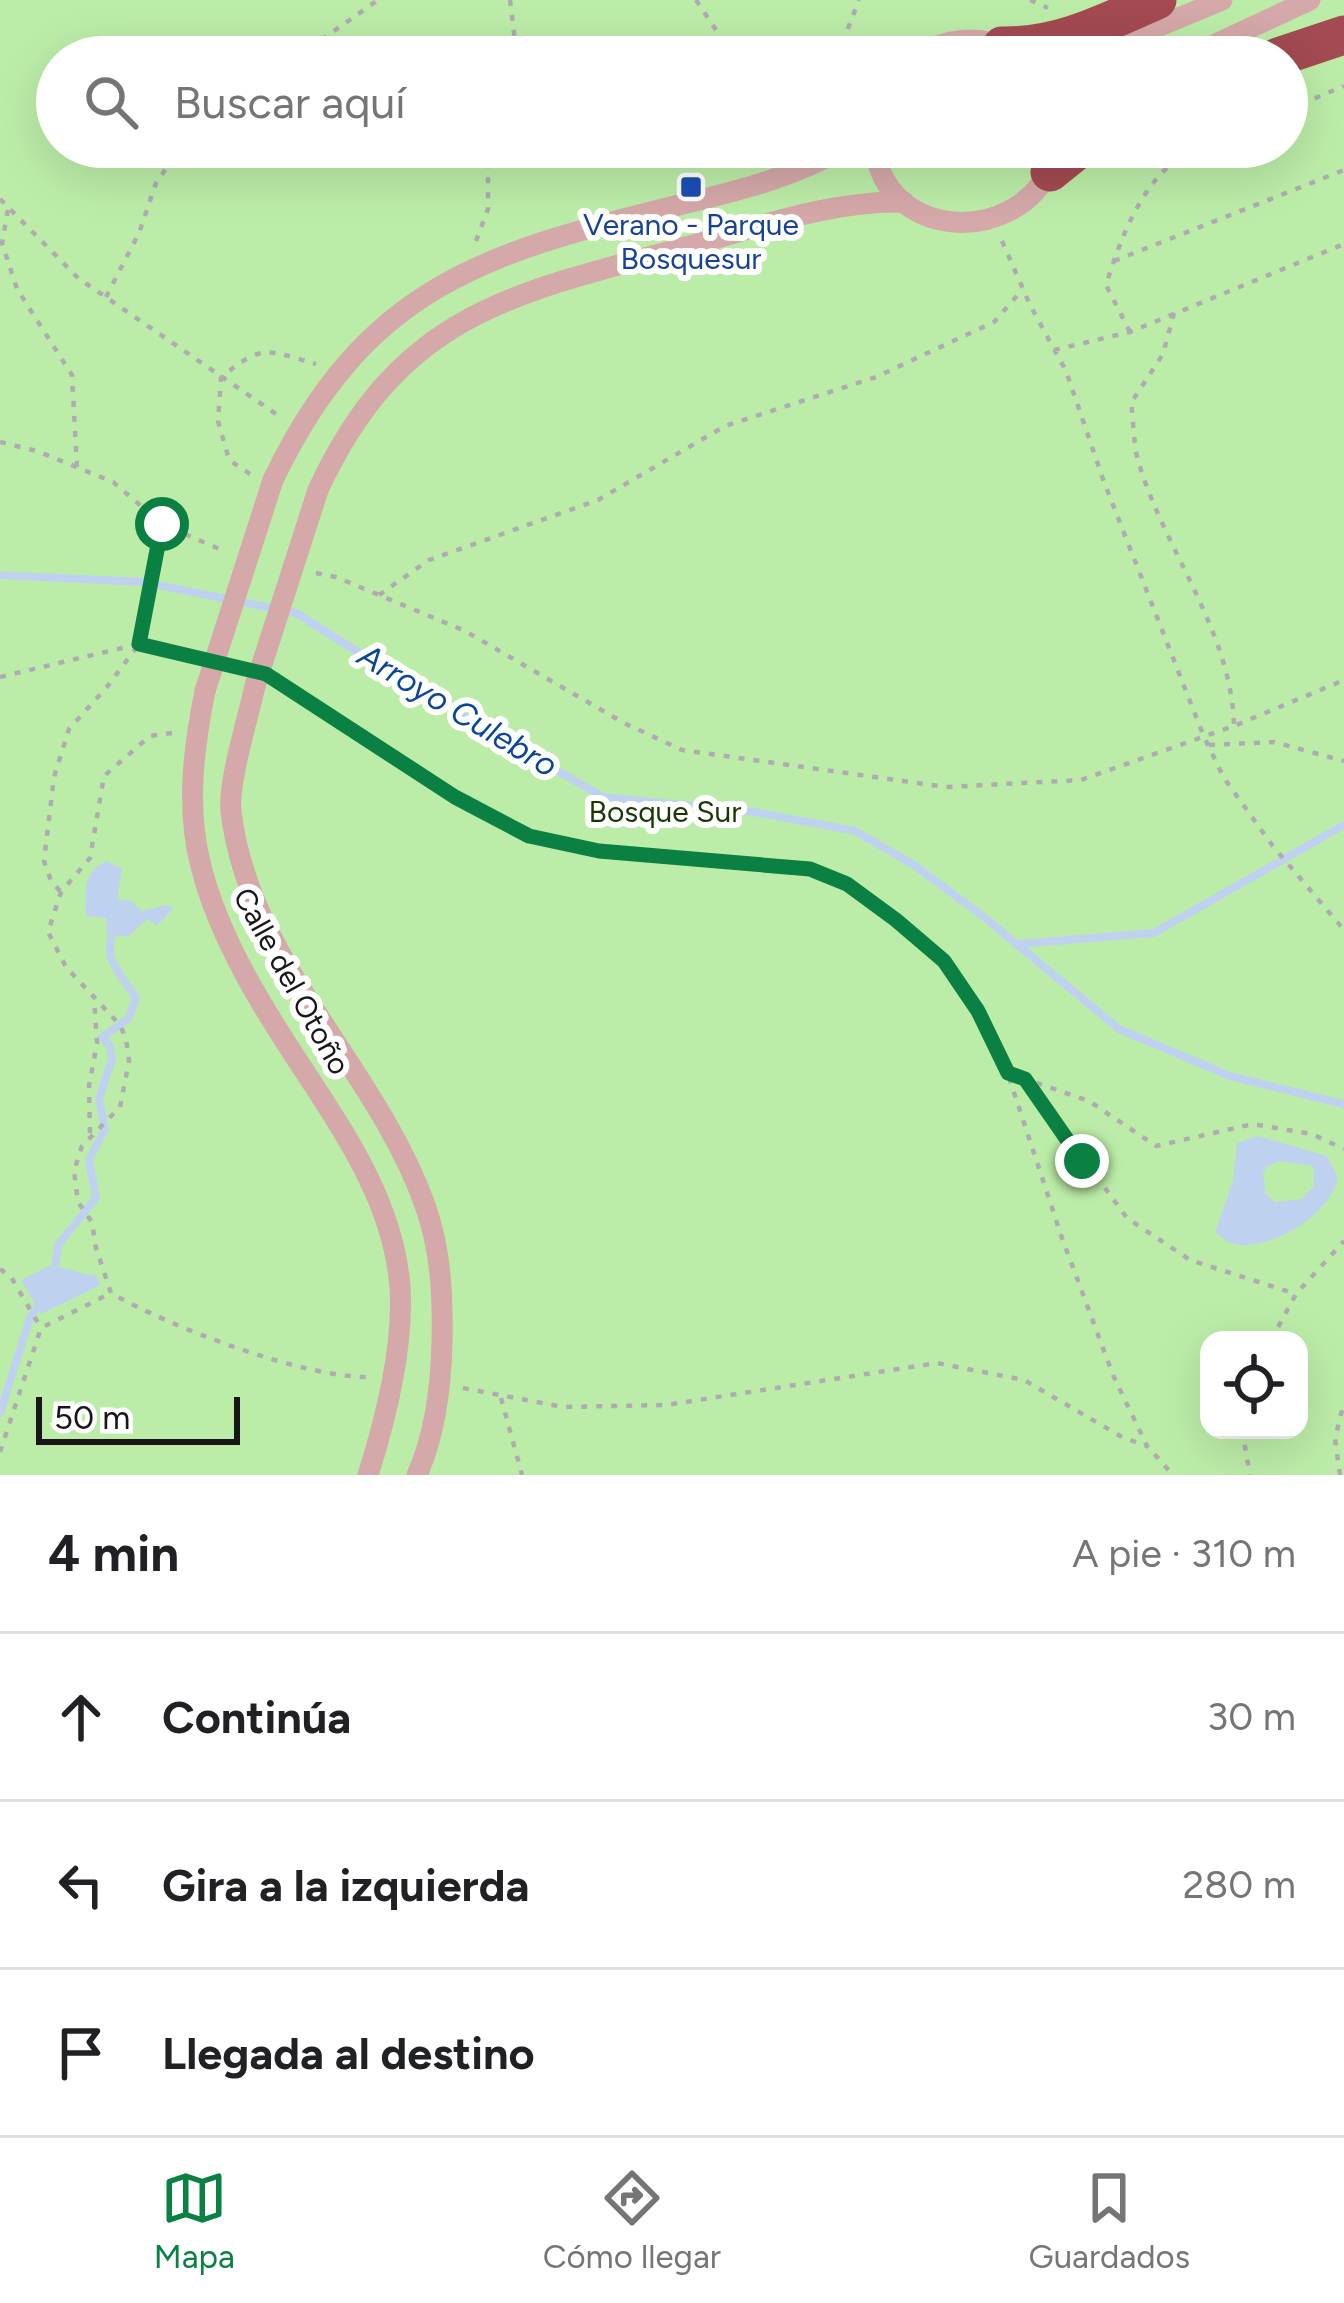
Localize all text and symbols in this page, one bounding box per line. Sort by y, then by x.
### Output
search box [36,36,1308,168]
icon: search [78,69,144,135]
text: Buscar aquí [174,75,406,129]
marker: Verano - Parque Bosquesur [678,174,704,200]
place label: Verano - Parque Bosquesur [583,206,799,277]
route start [135,497,189,551]
water label: Arroyo Culebro [350,634,565,785]
park label: Bosque Sur [589,793,741,830]
street label: Calle del Otoño [225,881,359,1081]
route end [1055,1134,1109,1188]
map controls [1200,1331,1308,1439]
button: locate [1200,1331,1308,1439]
scale bar [36,1391,240,1444]
text: 50 m [54,1398,130,1437]
text: 4 min [48,1523,179,1584]
text: A pie · 310 m [1072,1530,1296,1577]
icon: ahead [48,1684,114,1750]
text: Continúa [162,1690,351,1744]
text: 30 m [1207,1693,1296,1740]
icon: left [48,1852,114,1918]
text: Gira a la izquierda [162,1858,529,1912]
text: 280 m [1182,1861,1296,1908]
icon: arrive [48,2020,114,2086]
text: Llegada al destino [162,2026,535,2080]
tab: Mapa [154,2165,235,2276]
tab: Cómo llegar [543,2165,721,2276]
tab: Guardados [1029,2165,1190,2276]

